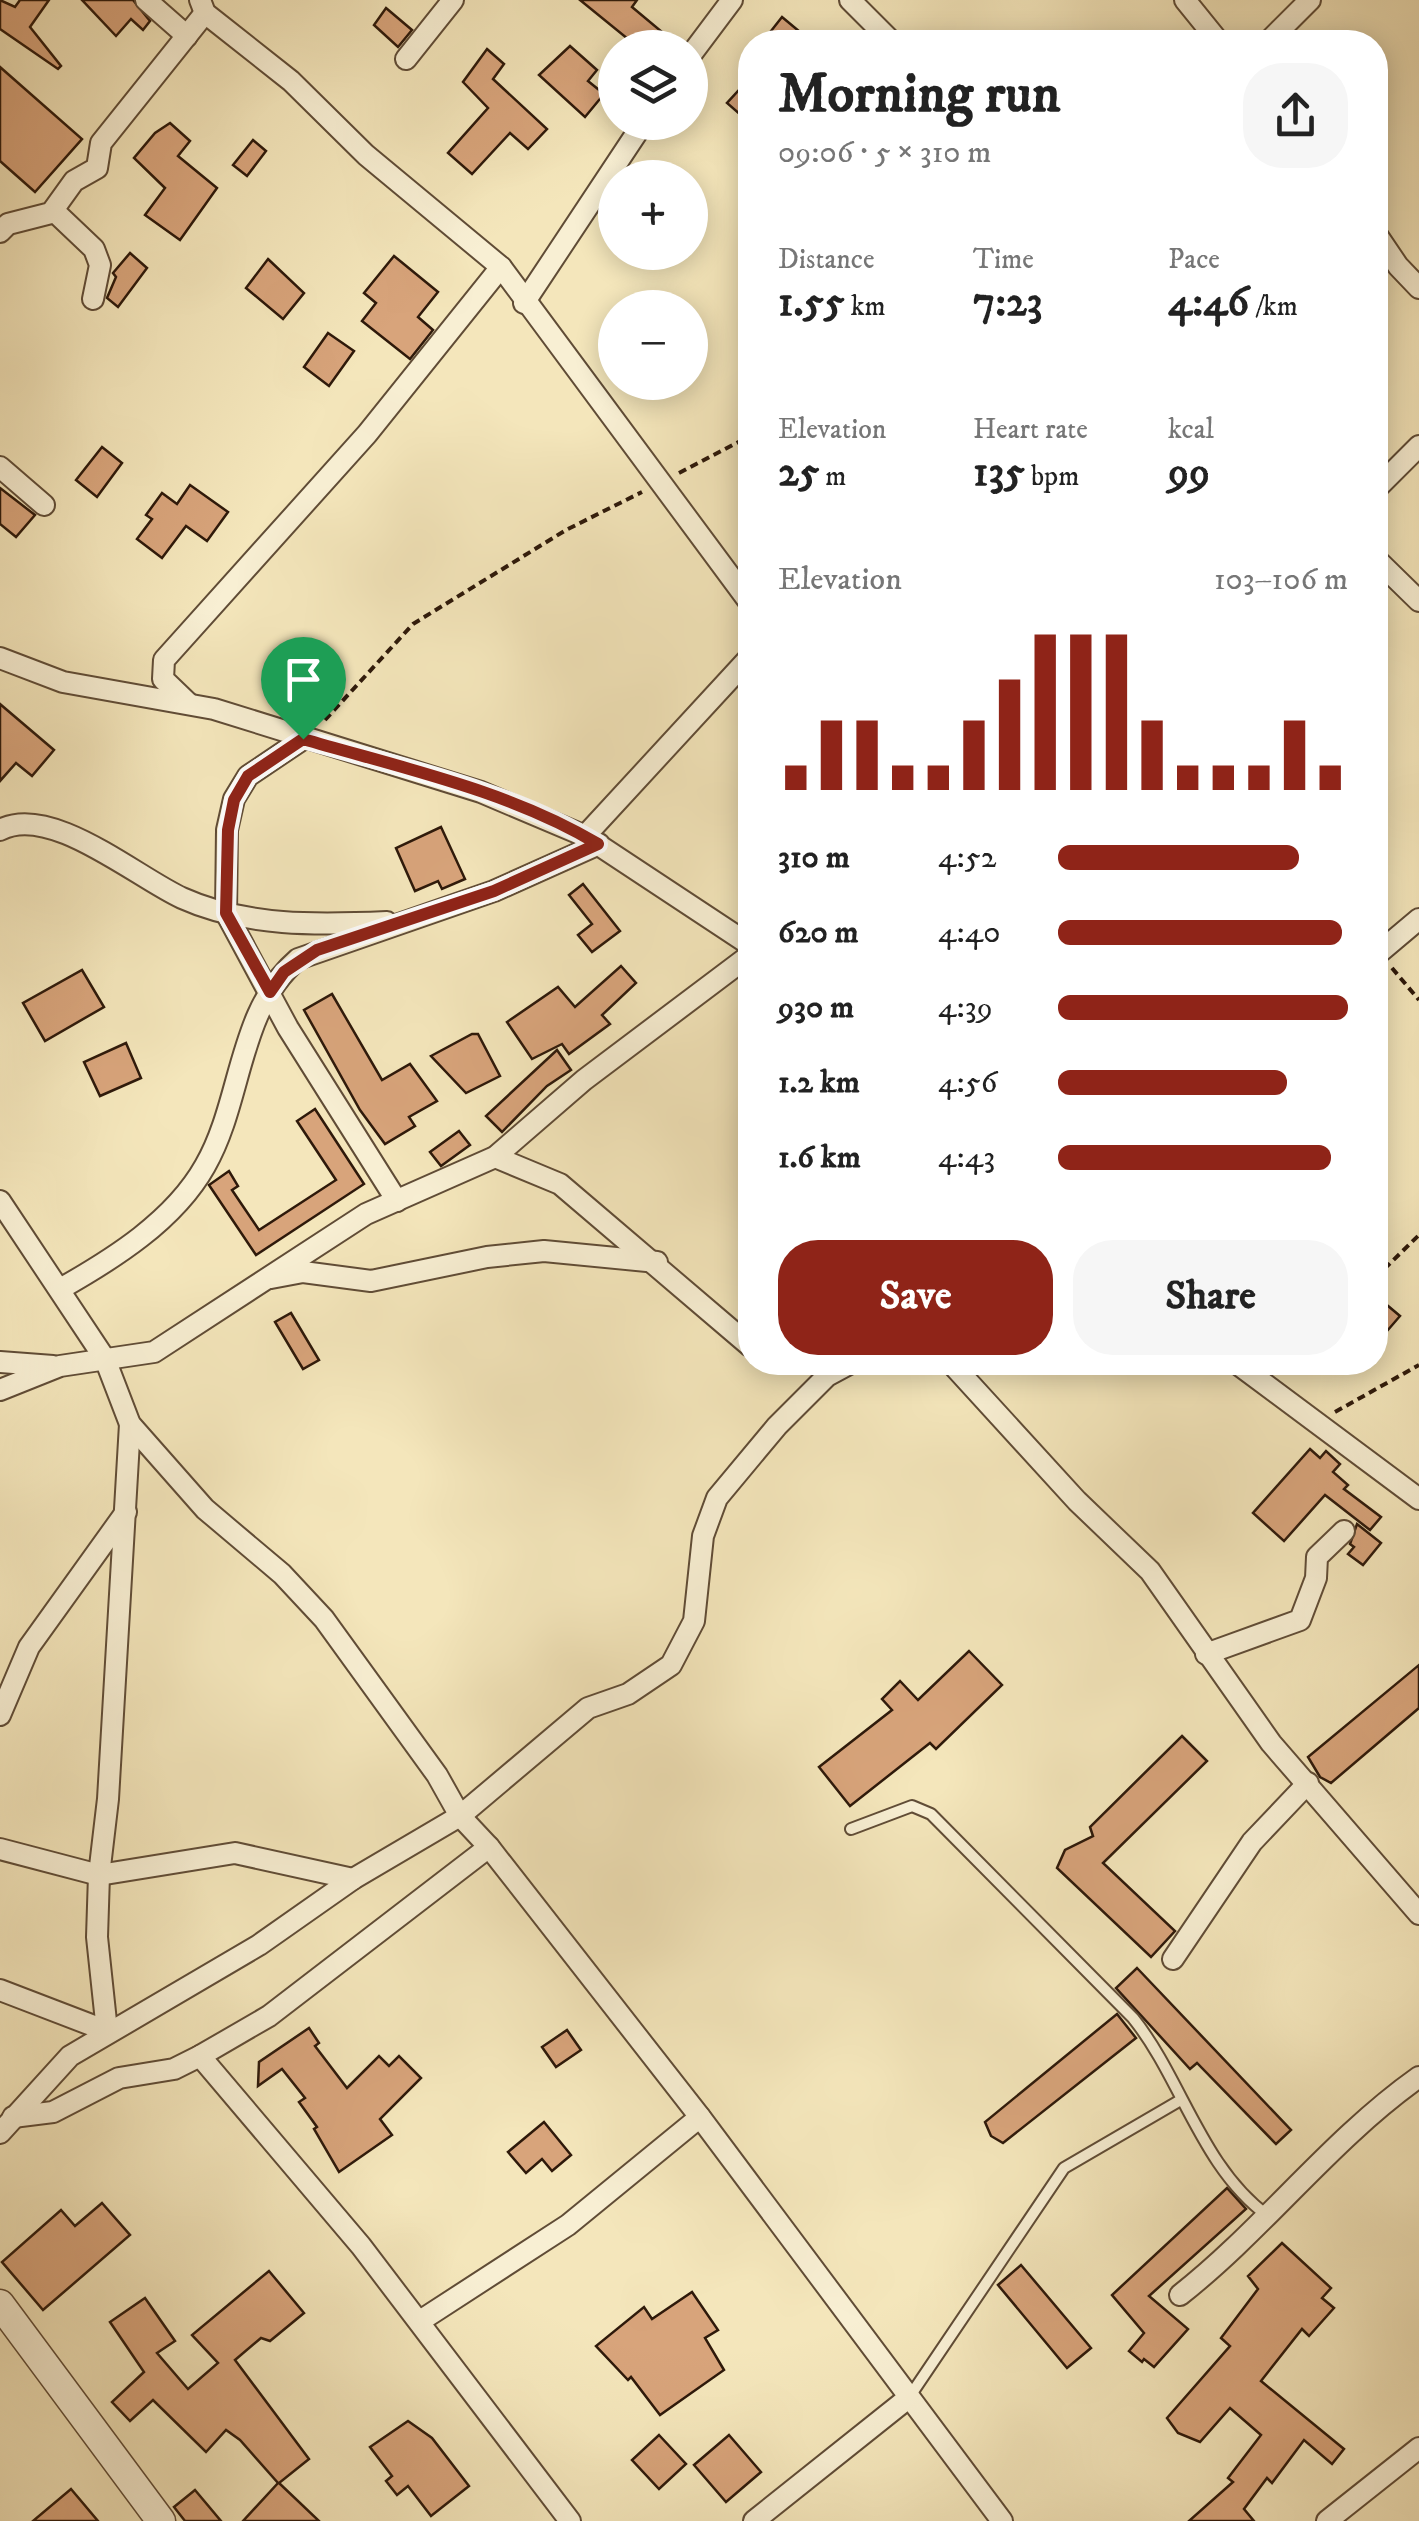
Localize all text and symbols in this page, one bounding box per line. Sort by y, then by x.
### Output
map controls [598,30,708,400]
button: layers [598,30,708,140]
text: Morning run [778,61,1060,130]
button: share [1243,63,1348,168]
text: 09:06 · 5 × 310 m [778,133,991,173]
button: + [598,160,708,270]
text: Distance [778,242,874,277]
text: Time [973,242,1034,277]
text: Pace [1168,242,1220,277]
text: 1.55 [778,277,845,329]
text: 7:23 [973,277,1042,329]
text: 4:46 [1168,277,1249,329]
text: km [845,289,886,324]
text: /km [1249,289,1298,324]
button: − [598,290,708,400]
text: Elevation [778,412,886,447]
text: Heart rate [973,412,1088,447]
text: kcal [1168,412,1214,447]
text: 25 [778,447,819,499]
text: 135 [973,447,1025,499]
text: 99 [1168,447,1210,499]
text: m [819,459,846,494]
text: bpm [1025,459,1079,494]
text: Elevation [778,560,902,600]
text: 103–106 m [1214,560,1348,600]
pin [261,637,346,740]
icon: arrive [276,652,331,707]
text: 310 m [778,838,850,878]
text: 4:52 [938,838,996,878]
text: 620 m [778,913,859,953]
text: 4:40 [938,913,1000,953]
text: 930 m [778,988,854,1028]
text: 4:39 [938,988,993,1028]
text: 1.2 km [778,1063,860,1103]
text: 4:56 [938,1063,997,1103]
text: 1.6 km [778,1138,861,1178]
text: 4:43 [938,1138,995,1178]
button: Save [778,1240,1053,1355]
button: Share [1073,1240,1348,1355]

